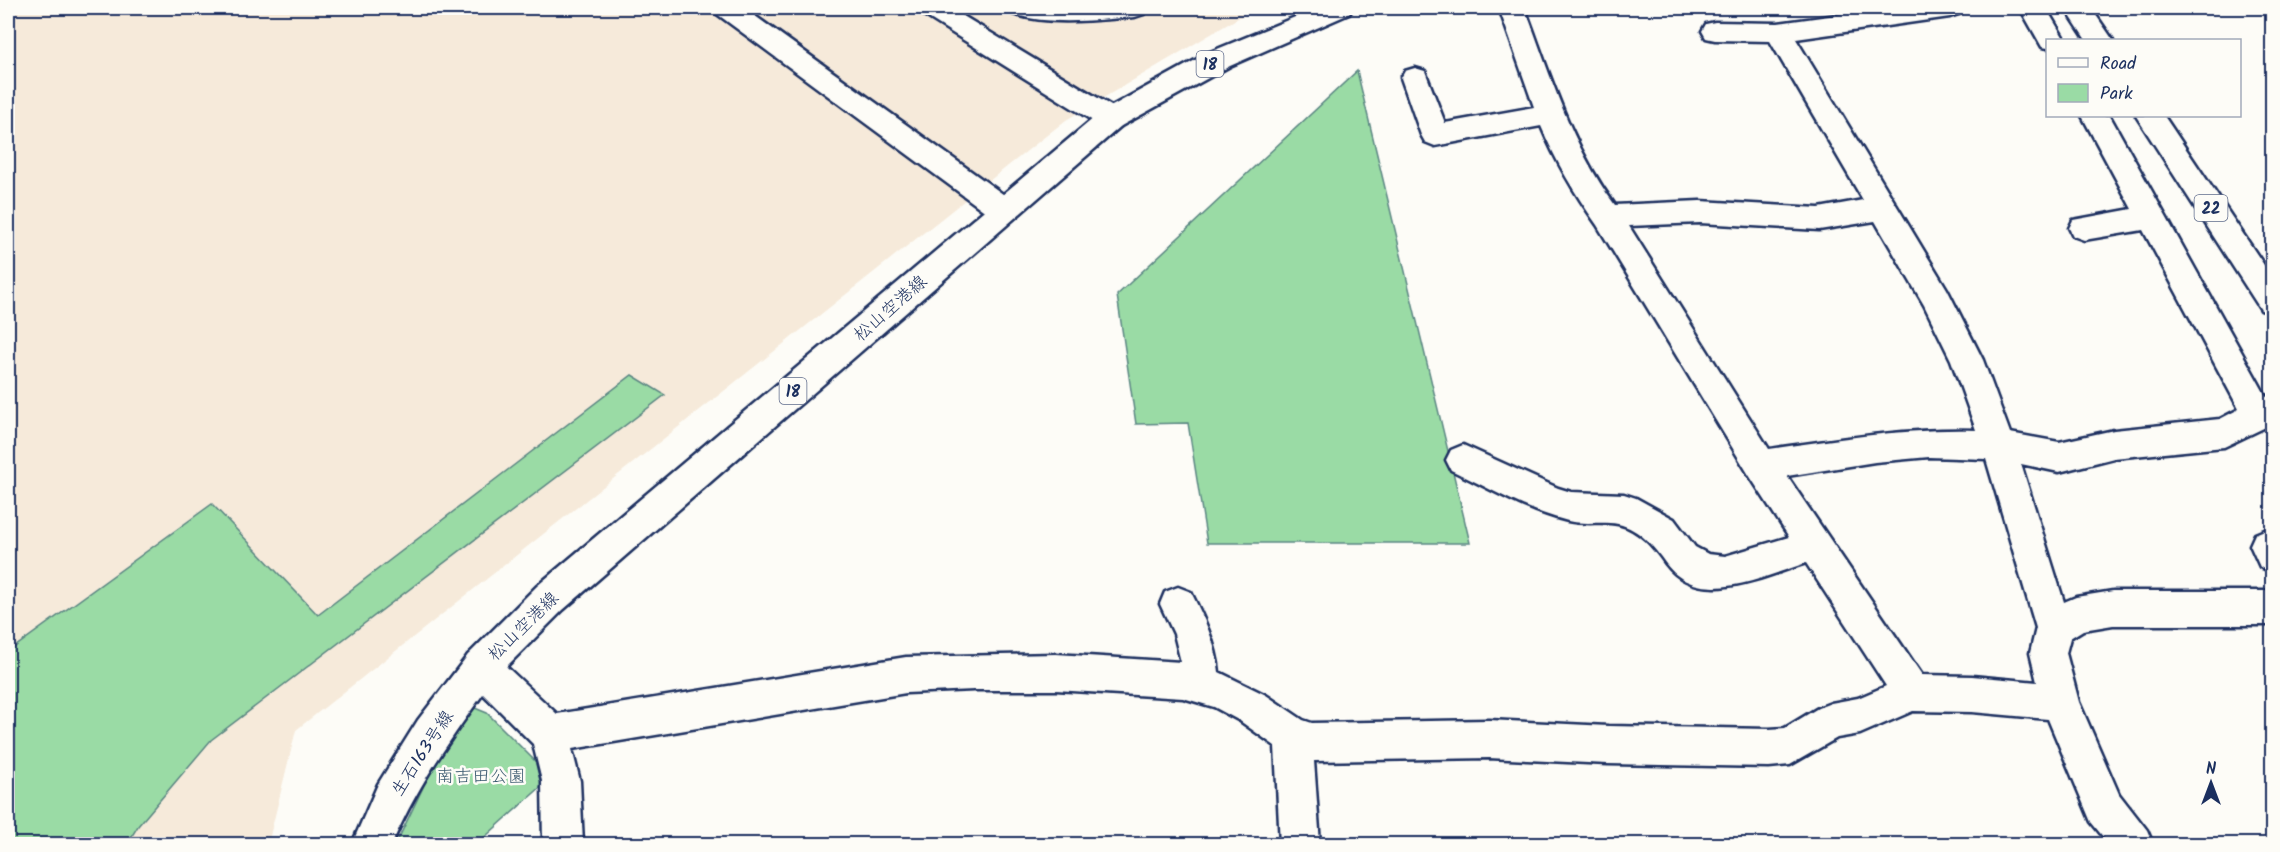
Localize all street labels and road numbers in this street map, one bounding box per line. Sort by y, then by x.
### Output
road number: 18 [1196,51,1224,77]
road number: 22 [2194,195,2228,221]
street label: 松山空港線 [848,269,934,350]
road number: 18 [780,378,806,404]
street label: 松山空港線 [482,585,566,669]
street label: 生石163号線 [384,705,462,803]

